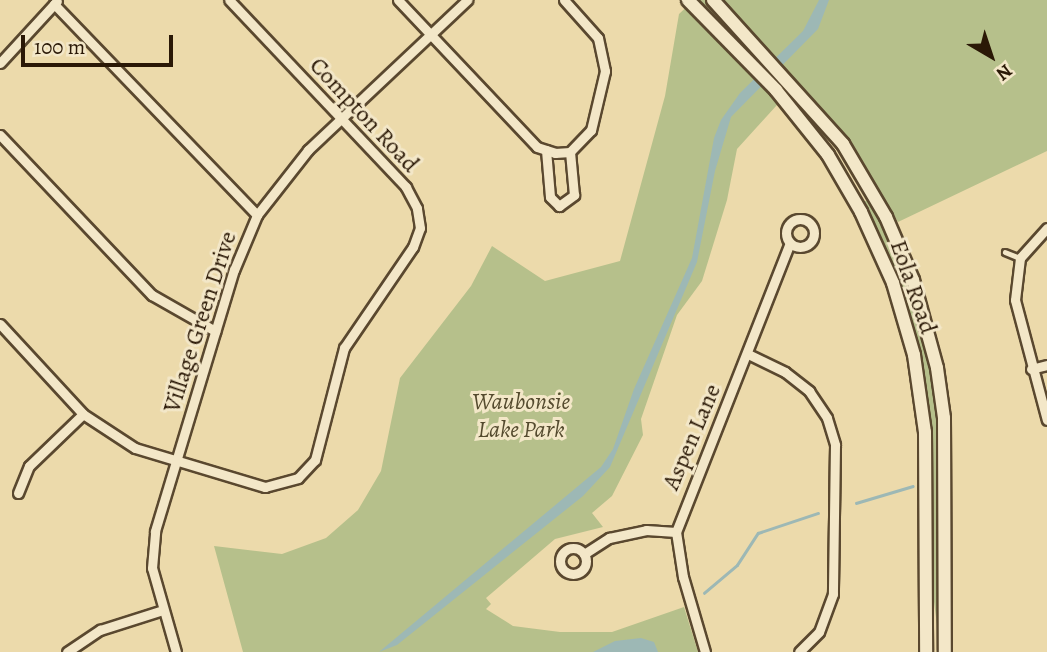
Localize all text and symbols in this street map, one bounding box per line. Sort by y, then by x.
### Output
scale bar [24,21,177,65]
north arrow [956,21,1026,91]
text: 100 m [34,33,85,61]
street label: Compton Road [303,51,425,179]
text: N [991,58,1018,87]
street label: Village Green Drive [157,228,243,416]
street label: Eola Road [884,236,942,338]
street label: Aspen Lane [657,380,727,494]
park label: Waubonsie Lake Park [472,388,570,444]

